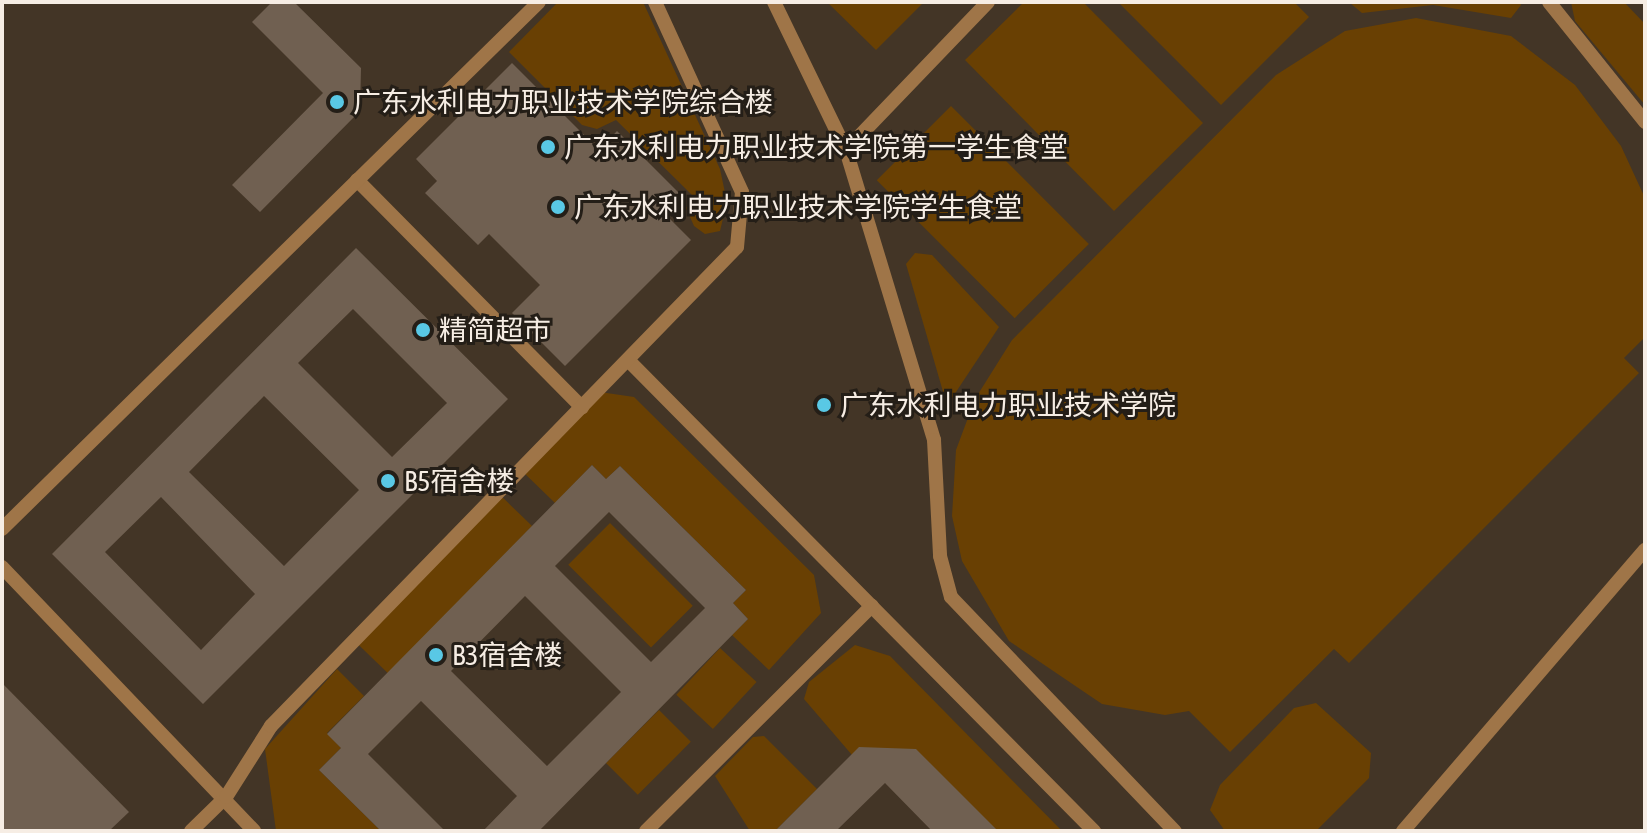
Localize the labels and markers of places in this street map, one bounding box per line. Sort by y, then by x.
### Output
place label: 广东水利电力职业技术学院综合楼 [353,85,773,119]
marker: 广东水利电力职业技术学院综合楼 [328,93,346,111]
place label: 广东水利电力职业技术学院第一学生食堂 [564,130,1068,164]
marker: 广东水利电力职业技术学院第一学生食堂 [539,138,557,156]
place label: 广东水利电力职业技术学院学生食堂 [574,190,1022,224]
marker: 广东水利电力职业技术学院学生食堂 [549,198,567,216]
place label: 精简超市 [439,313,551,347]
marker: 精简超市 [414,321,432,339]
place label: 广东水利电力职业技术学院 [840,388,1176,422]
marker: 广东水利电力职业技术学院 [815,396,833,414]
place label: B5宿舍楼 [404,464,514,498]
marker: B5宿舍楼 [379,472,397,490]
place label: B3宿舍楼 [452,638,562,672]
marker: B3宿舍楼 [427,646,445,664]

